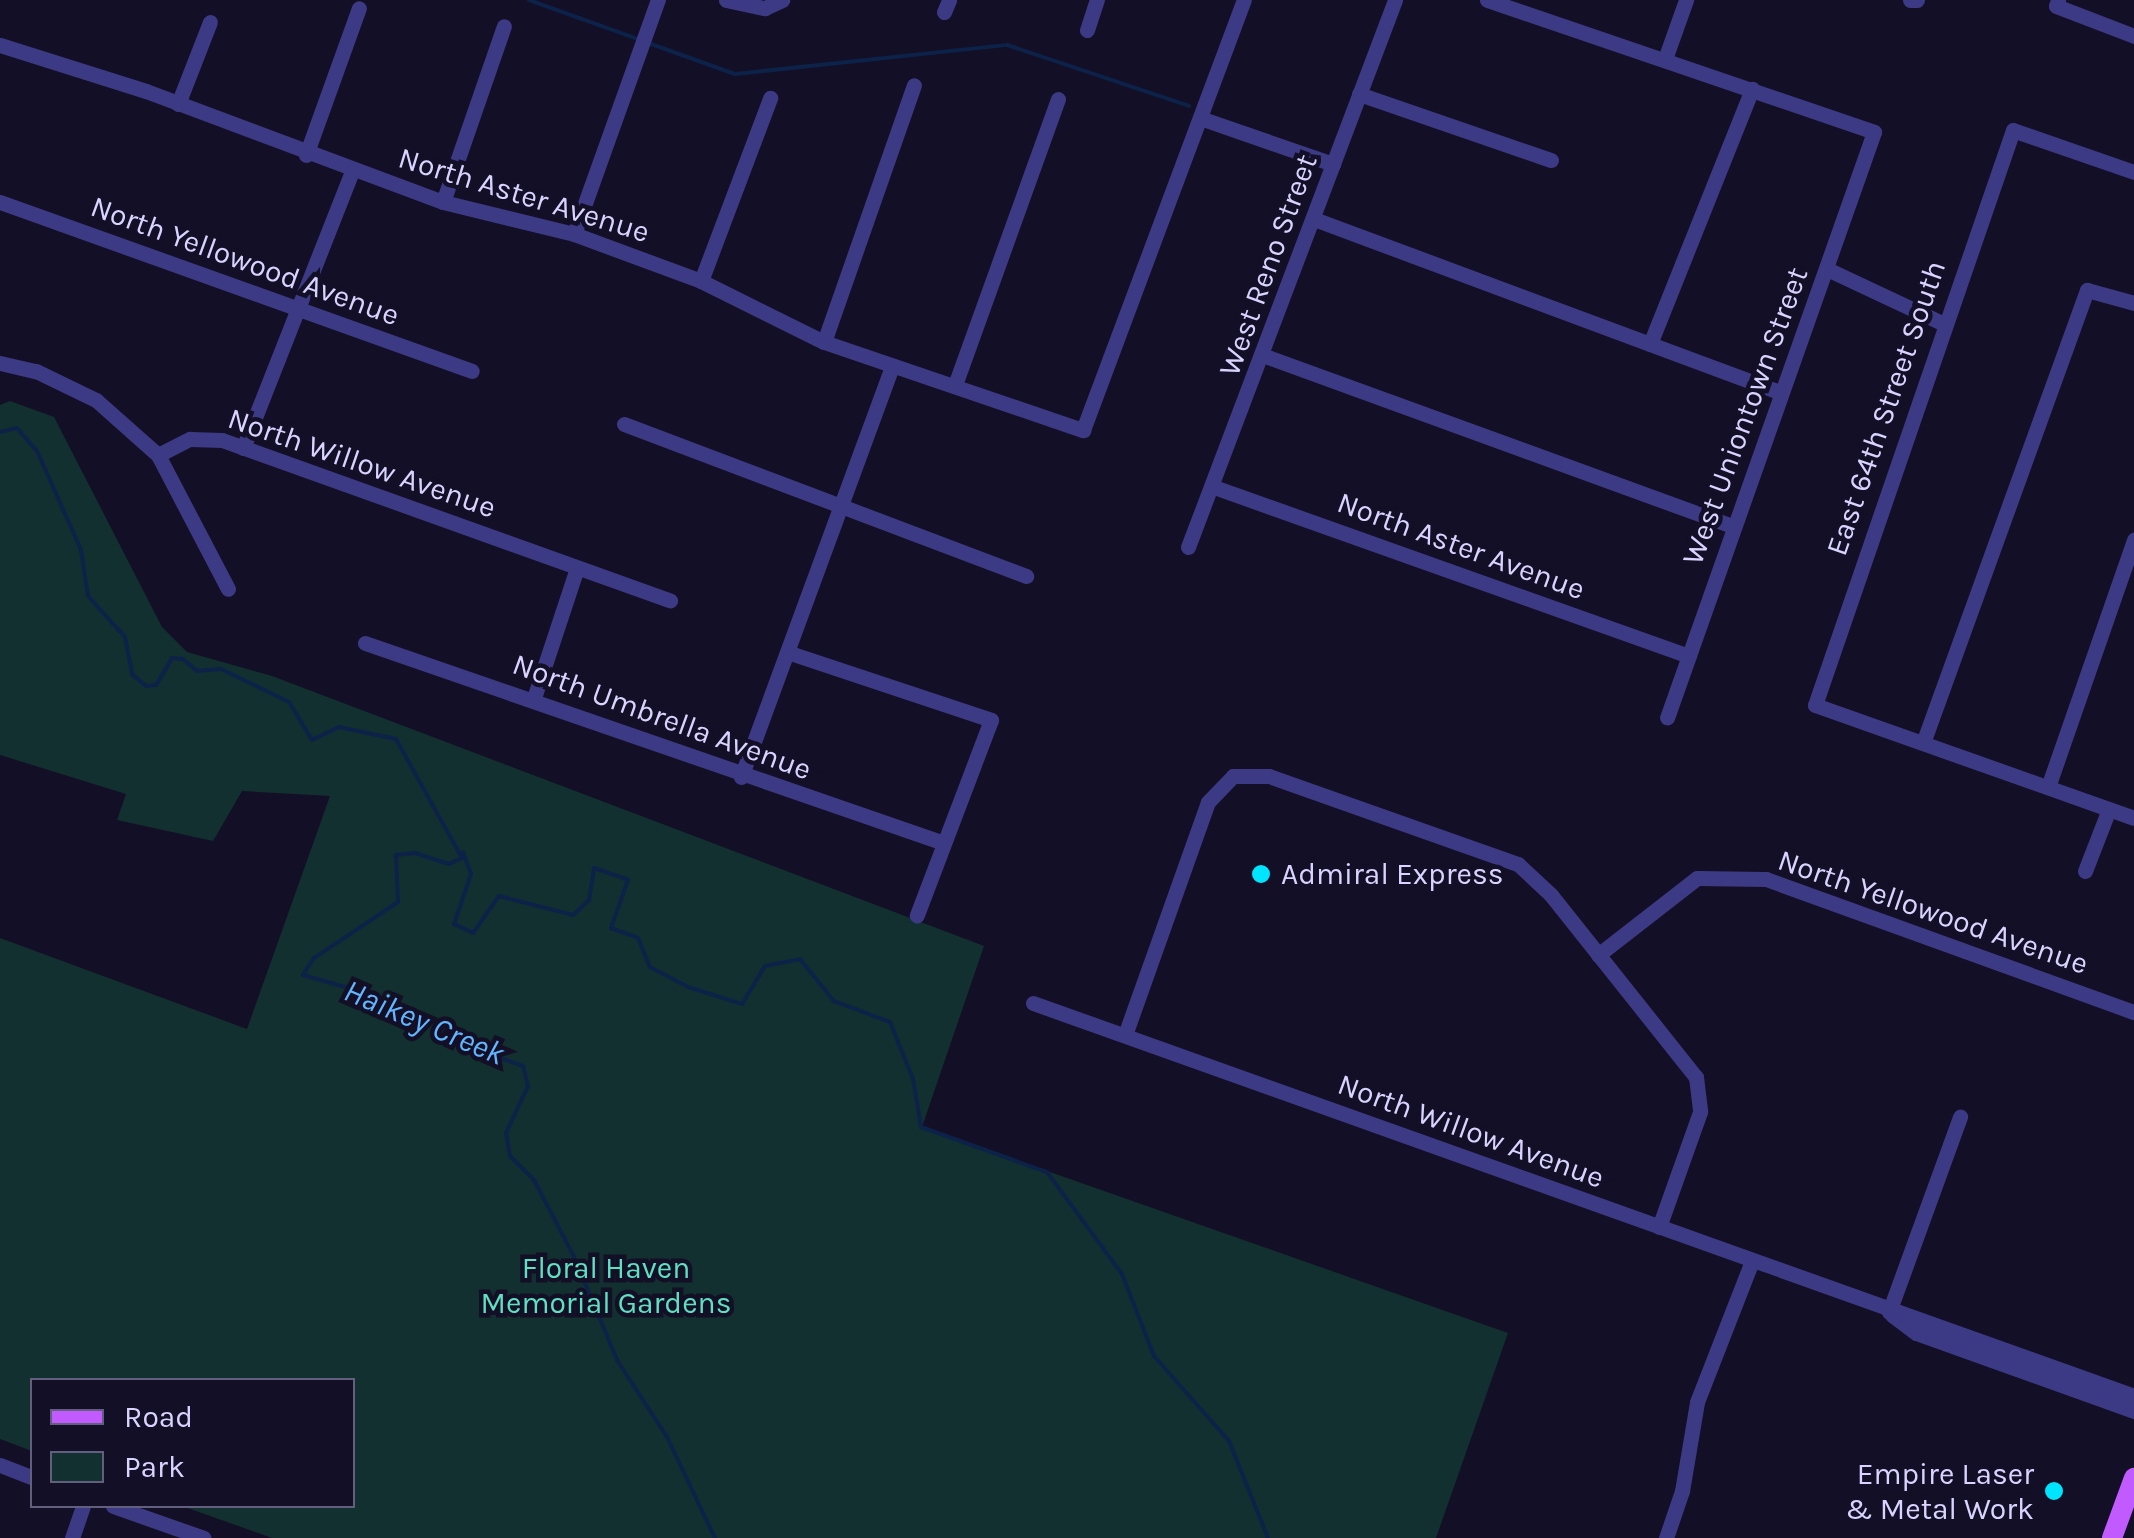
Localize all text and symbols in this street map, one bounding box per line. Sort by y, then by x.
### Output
street label: North Aster Avenue [394,140,654,250]
street label: West Reno Street [1211,149,1325,381]
street label: North Yellowood Avenue [86,188,404,334]
street label: East 64th Street South [1819,256,1953,560]
street label: West Uniontown Street [1674,263,1816,569]
street label: North Willow Avenue [223,400,501,526]
street label: North Aster Avenue [1332,485,1590,607]
street label: North Umbrella Avenue [508,646,816,788]
street label: North Yellowood Avenue [1773,842,2093,982]
place label: Admiral Express [1281,856,1503,892]
marker: Admiral Express [1250,863,1272,885]
water label: Haikey Creek [338,972,510,1074]
street label: North Willow Avenue [1333,1066,1609,1196]
park label: Floral Haven Memorial Gardens [481,1250,731,1320]
legend [30,1378,355,1508]
text: Road [124,1399,193,1435]
text: Park [124,1449,185,1485]
place label: Empire Laser & Metal Work [1845,1456,2034,1526]
marker: Empire Laser & Metal Work [2043,1480,2065,1502]

